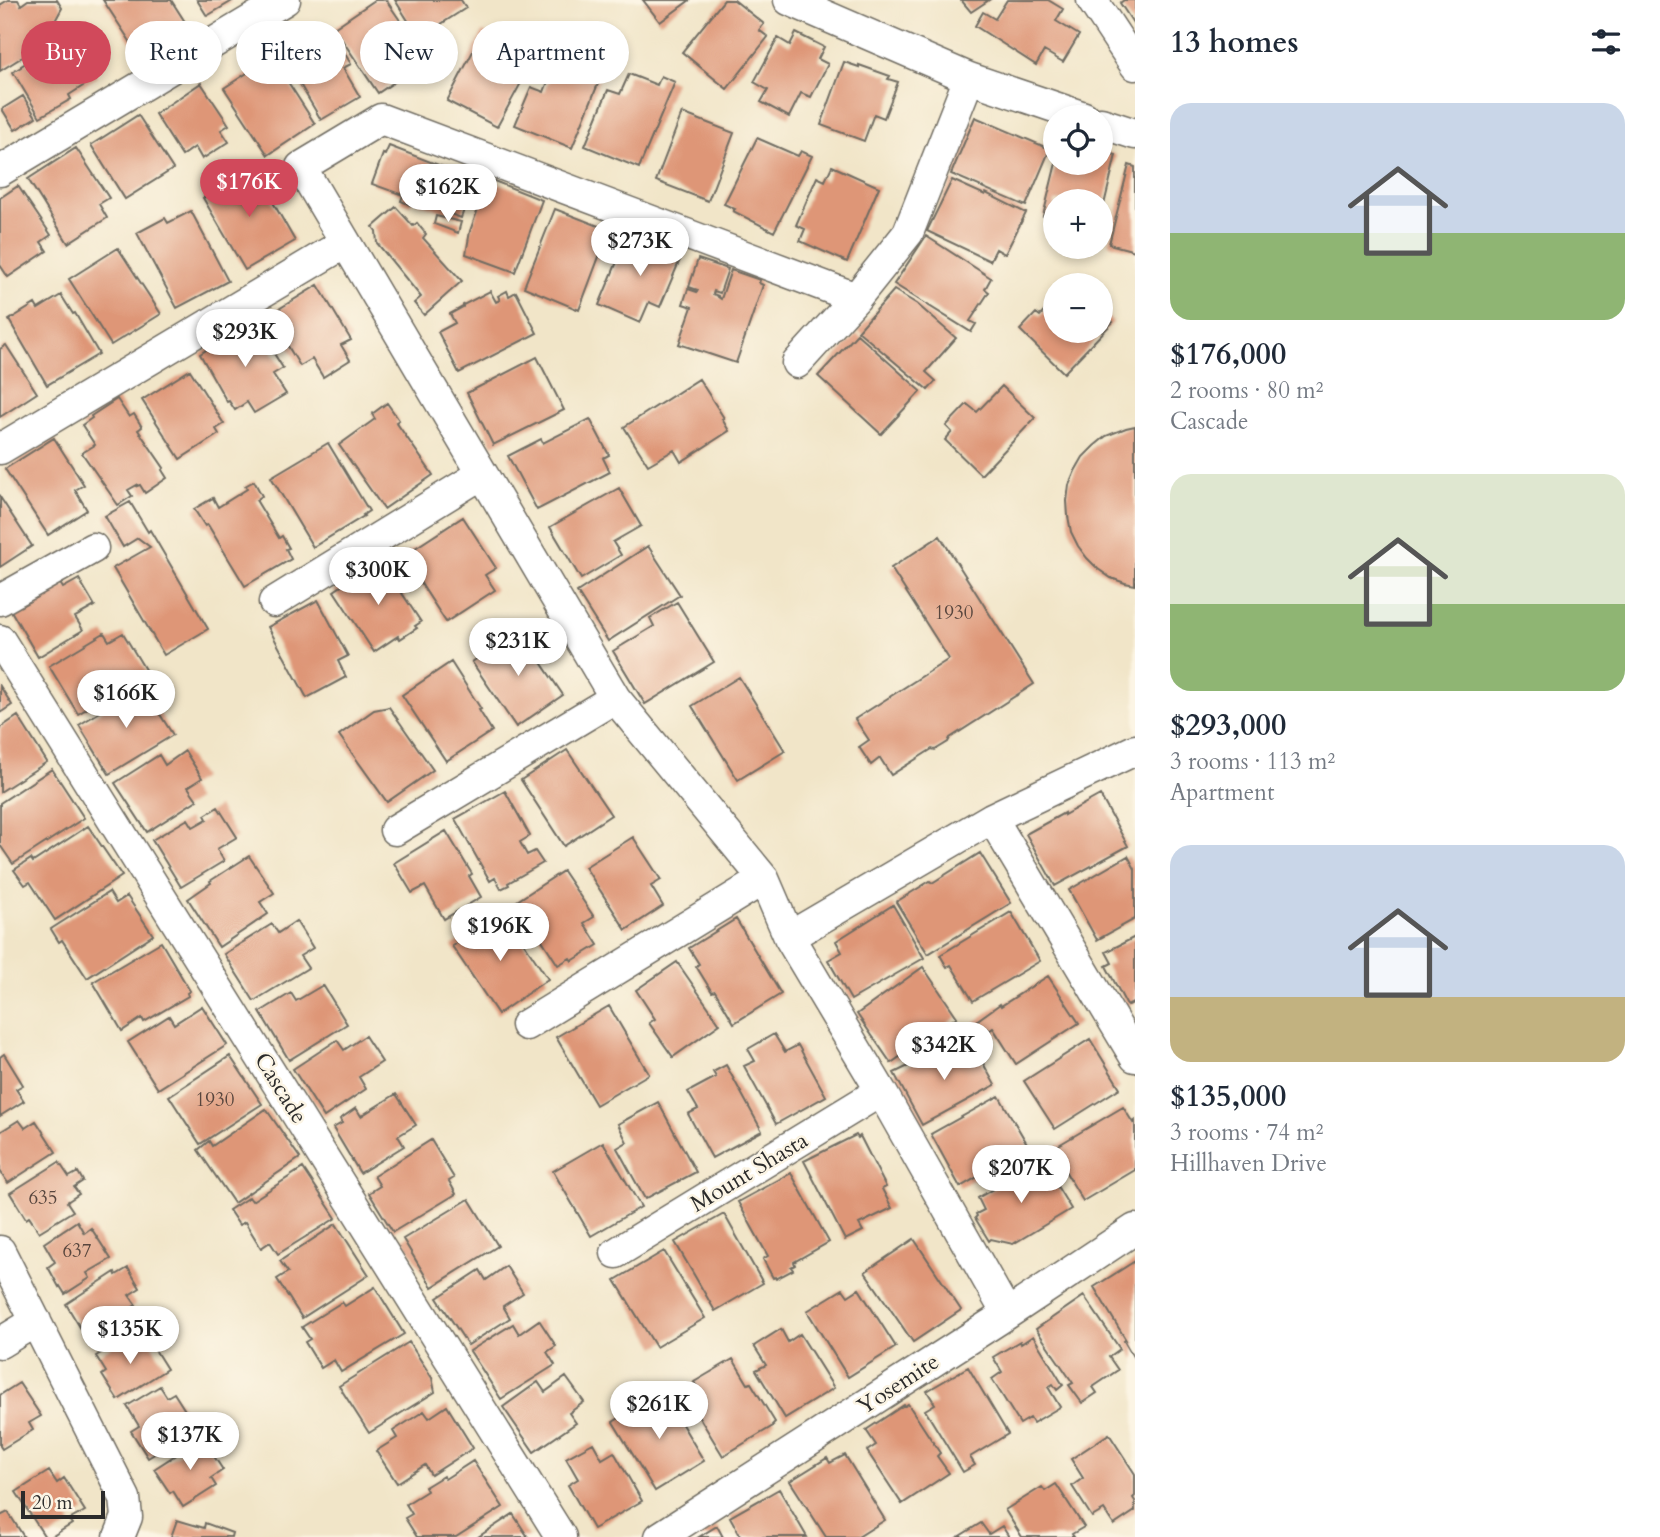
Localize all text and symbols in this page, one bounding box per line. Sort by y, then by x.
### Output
chip: Buy [21,21,111,84]
chip: Rent [125,21,222,84]
chip: Filters [236,21,346,84]
chip: New [360,21,458,84]
chip: Apartment [472,21,629,84]
text: 13 homes [1170,22,1299,63]
icon: filters [1587,23,1625,61]
map controls [1043,105,1113,343]
button: locate [1043,105,1113,175]
icon: home [1335,148,1461,274]
pin: $176K [200,160,298,219]
pin: $162K [399,164,497,224]
text: $176K [216,166,282,197]
text: $162K [415,171,481,202]
button: + [1043,189,1113,259]
pin: $273K [591,218,689,278]
text: $273K [607,225,673,256]
button: − [1043,273,1113,343]
pin: $293K [196,310,294,369]
text: $293K [212,316,278,347]
text: $176,000 [1170,334,1286,375]
text: 2 rooms · 80 m² [1170,375,1323,406]
text: Cascade [1170,406,1248,437]
icon: home [1335,519,1461,645]
pin: $300K [329,548,427,607]
text: $300K [345,554,411,585]
house number: 1930 [935,600,974,626]
pin: $231K [469,618,567,678]
text: $231K [485,625,551,656]
pin: $166K [77,670,175,730]
text: $166K [93,677,159,708]
text: $293,000 [1170,705,1286,746]
text: 3 rooms · 113 m² [1170,746,1335,777]
text: Apartment [1170,777,1274,808]
icon: home [1335,890,1461,1016]
pin: $196K [451,904,549,963]
text: $196K [467,910,533,941]
pin: $342K [895,1023,993,1082]
text: $342K [911,1029,977,1060]
street label: Cascade [247,1047,315,1129]
text: $135,000 [1170,1076,1286,1117]
house number: 1930 [196,1087,235,1113]
text: 3 rooms · 74 m² [1170,1117,1323,1148]
street label: Mount Shasta [684,1125,814,1219]
pin: $207K [972,1146,1070,1205]
text: Hillhaven Drive [1170,1148,1327,1179]
text: $207K [988,1152,1054,1183]
house number: 635 [28,1185,58,1211]
house number: 637 [62,1238,92,1264]
pin: $135K [81,1306,179,1366]
text: $135K [97,1313,163,1344]
street label: Yosemite [851,1346,945,1422]
pin: $261K [610,1382,708,1441]
text: $261K [626,1388,692,1419]
pin: $137K [141,1412,239,1472]
text: $137K [157,1419,223,1450]
scale bar [21,1488,105,1520]
text: 20 m [32,1490,73,1516]

